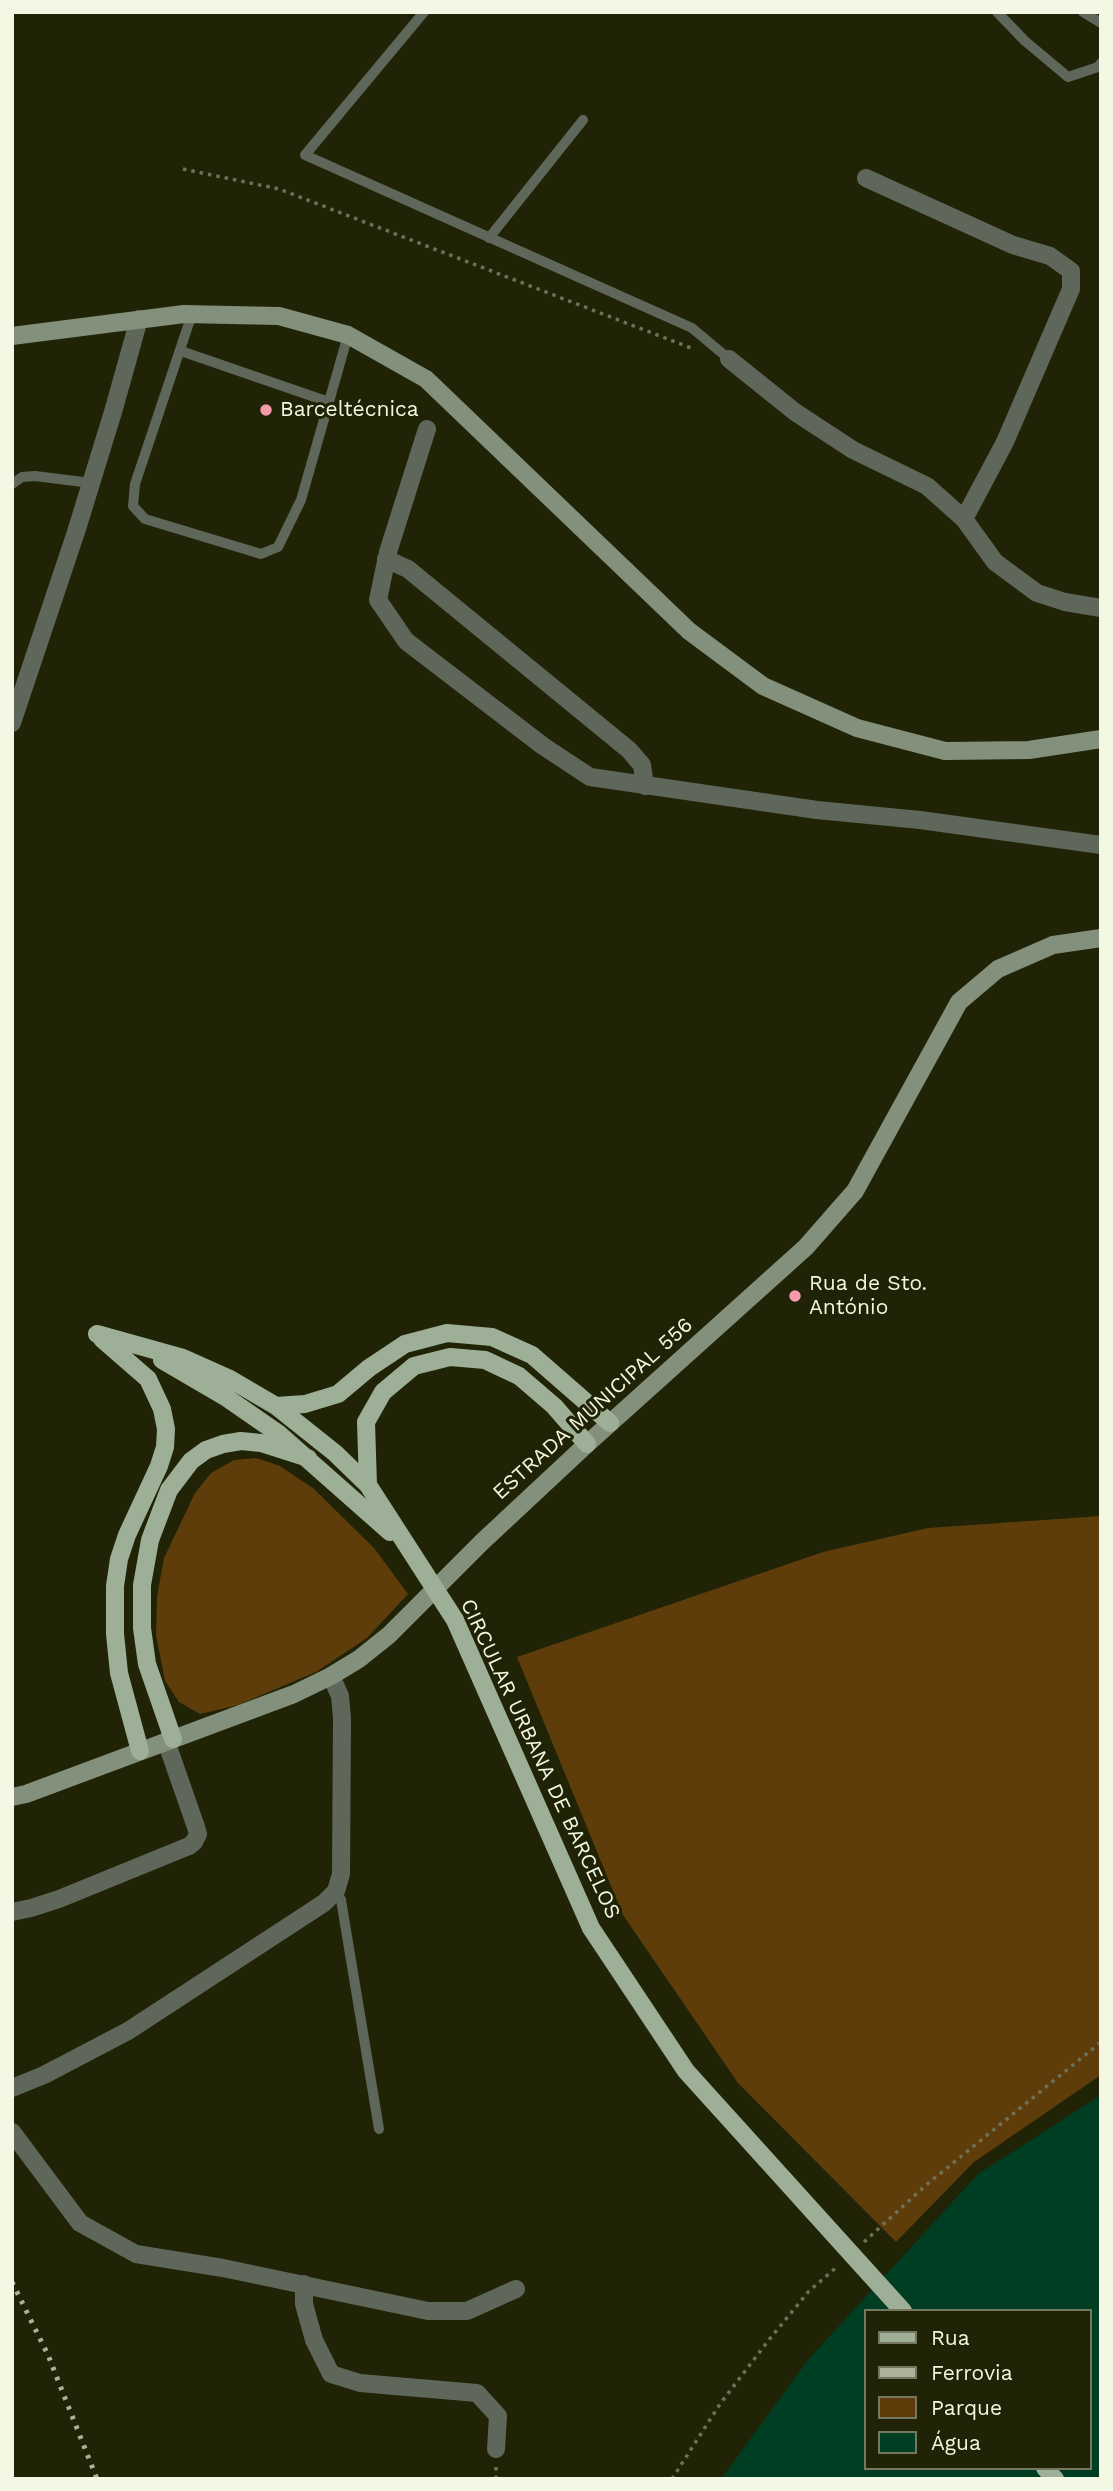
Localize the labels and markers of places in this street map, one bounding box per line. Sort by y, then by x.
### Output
place label: Barceltécnica [280,397,419,423]
marker: Barceltécnica [258,402,274,418]
place label: Rua de Sto. António [809,1271,927,1321]
marker: Rua de Sto. António [787,1288,803,1304]

